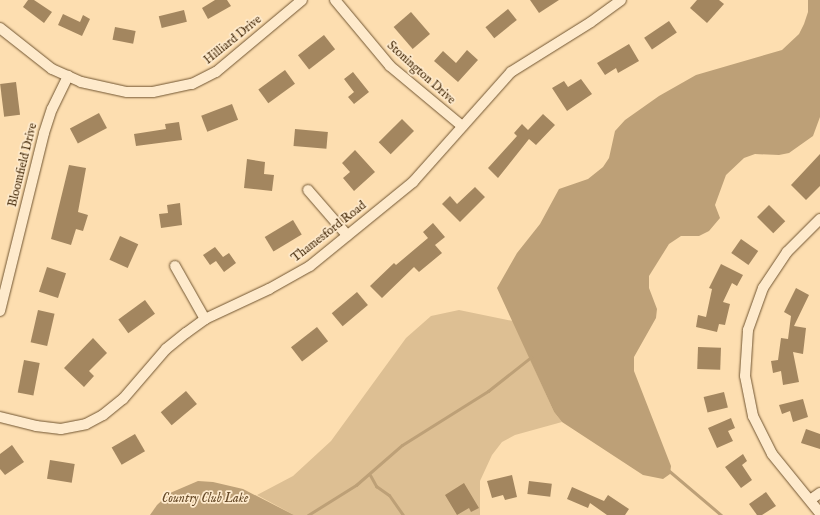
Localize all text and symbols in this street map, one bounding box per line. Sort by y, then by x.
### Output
street label: Hilliard Drive [201,12,265,68]
street label: Stonington Drive [384,39,458,107]
street label: Bloomfield Drive [6,122,40,208]
street label: Thamesford Road [289,198,369,266]
water label: Country Club Lake [162,491,248,507]

